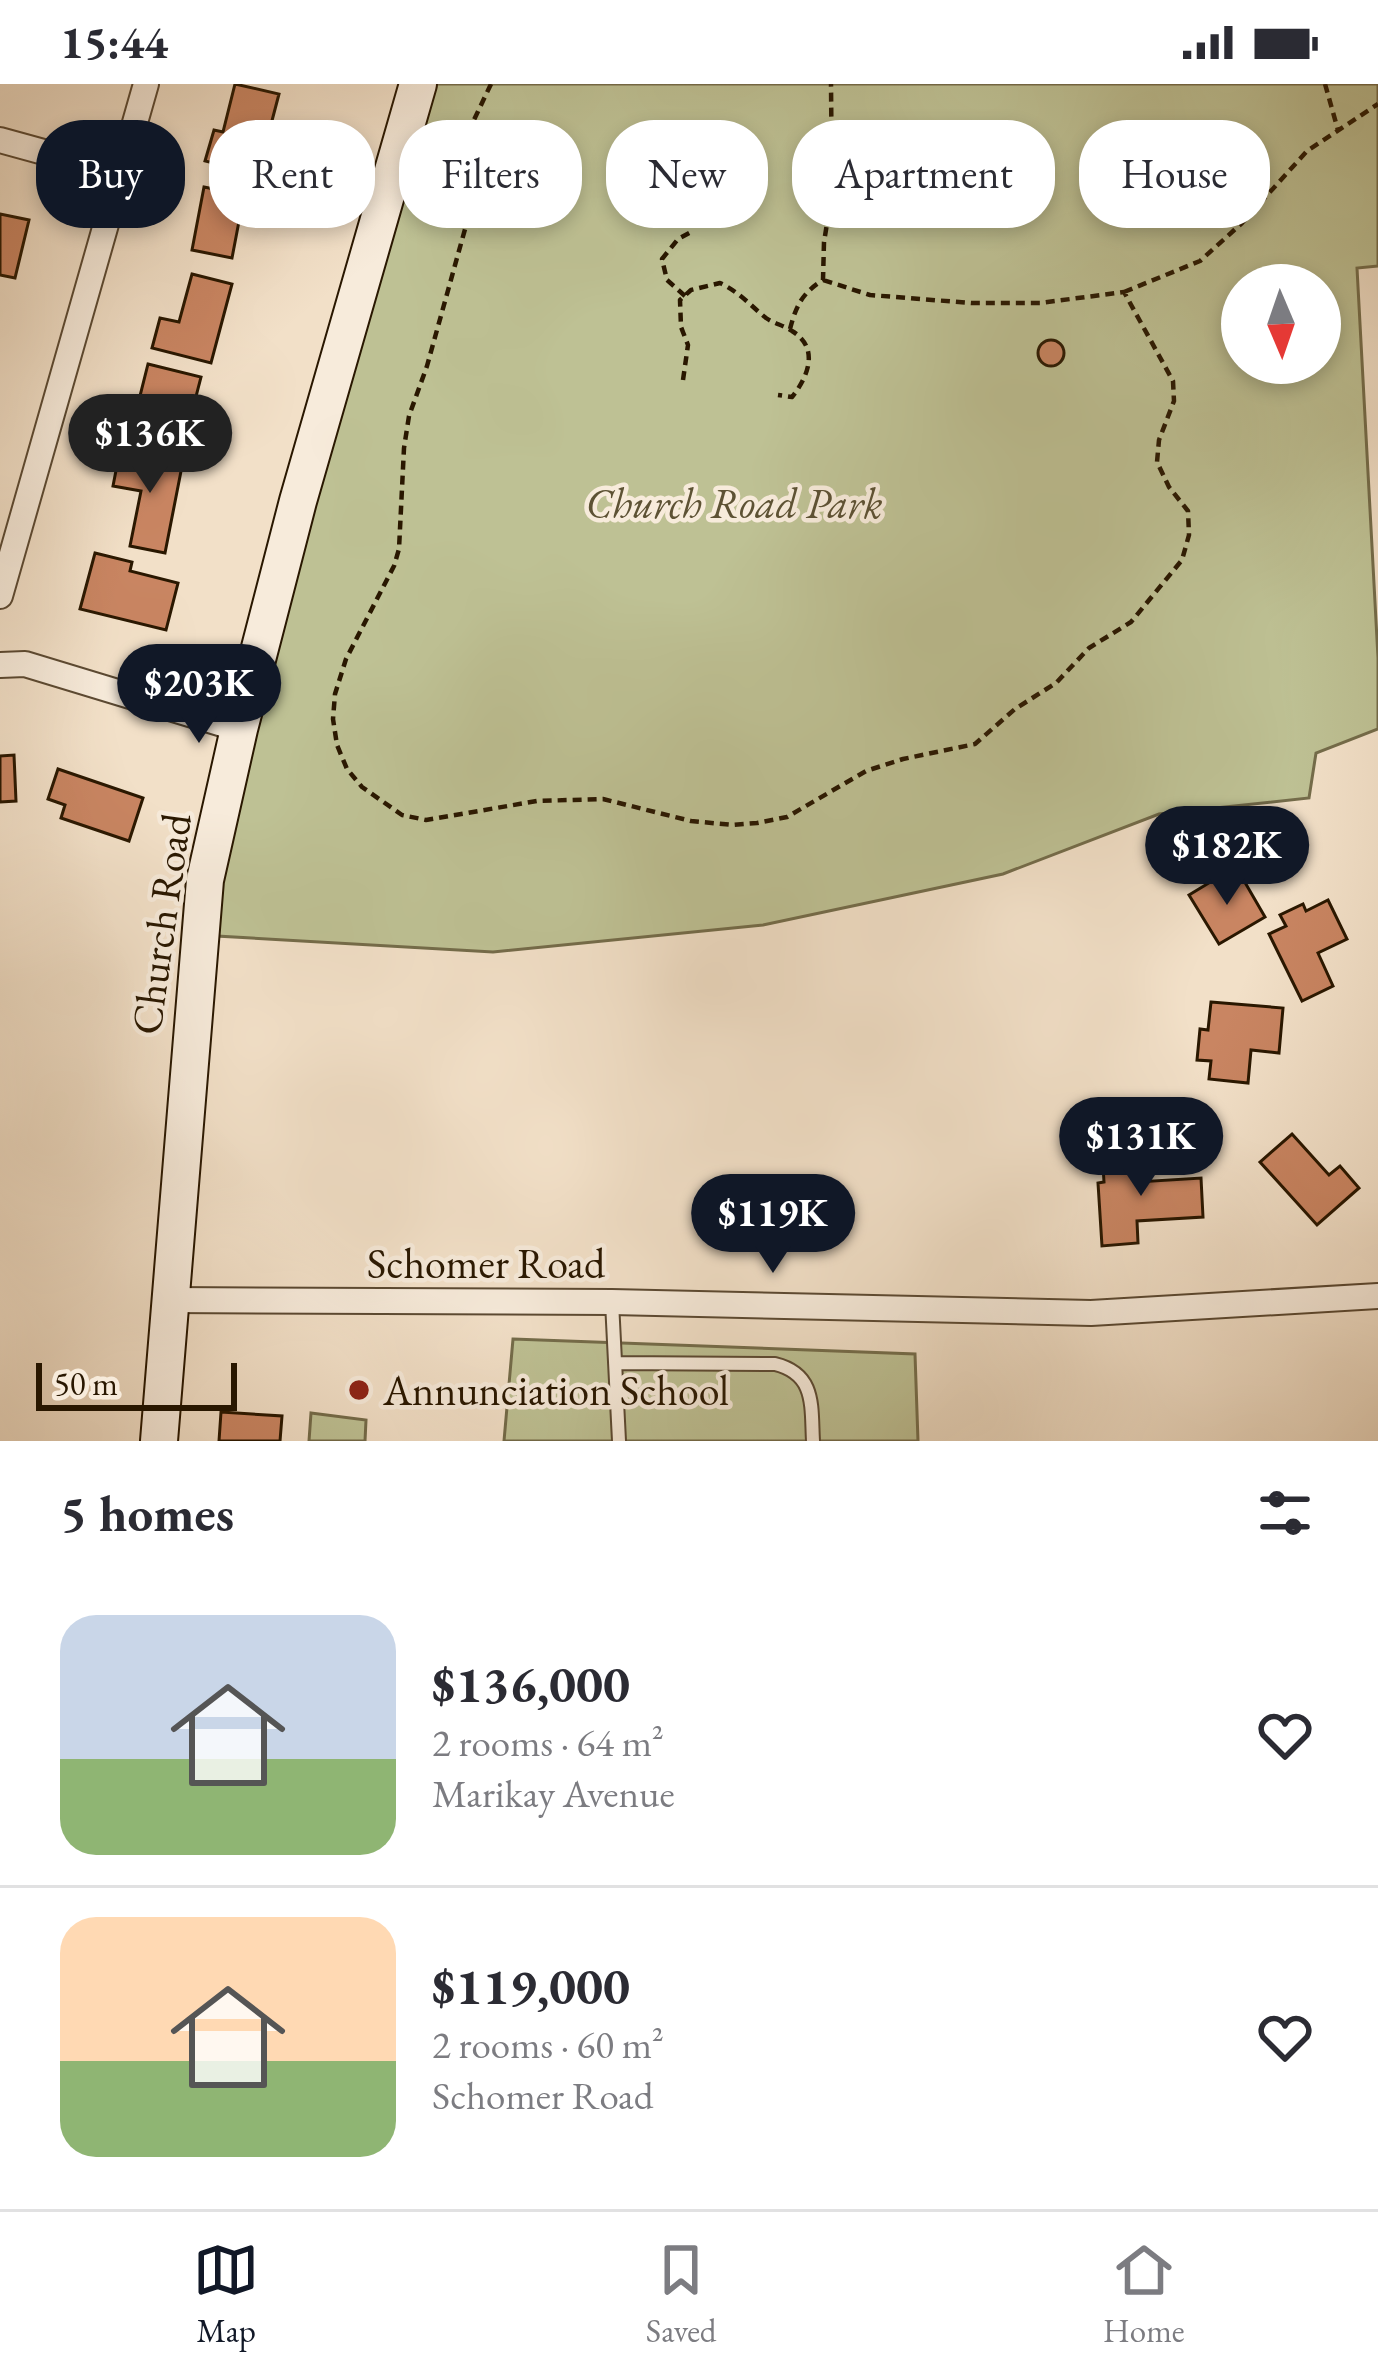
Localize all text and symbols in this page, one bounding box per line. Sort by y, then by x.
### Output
text: 15:44 [60,13,168,71]
chip: Buy [36,120,185,228]
chip: Rent [209,120,375,228]
chip: Filters [399,120,582,228]
chip: New [606,120,768,228]
chip: Apartment [792,120,1055,228]
chip: House [1079,120,1270,228]
north arrow [1221,264,1341,384]
map controls [1221,264,1341,384]
pin: $136K [66,394,234,496]
text: $136K [95,407,205,458]
park label: Church Road Park [585,476,883,531]
pin: $203K [115,644,283,746]
text: $203K [144,657,254,708]
pin: $182K [1143,806,1311,908]
street label: Church Road [118,809,204,1038]
text: $182K [1172,819,1282,870]
pin: $131K [1057,1097,1225,1199]
text: $131K [1086,1110,1196,1161]
pin: $119K [689,1174,857,1276]
text: $119K [718,1187,828,1238]
street label: Schomer Road [367,1236,606,1291]
scale bar [36,1357,237,1410]
text: 50 m [54,1362,118,1405]
place label: Annunciation School [382,1363,729,1418]
marker: Annunciation School [346,1377,372,1403]
text: 5 homes [60,1480,234,1546]
icon: filters [1252,1480,1318,1546]
text: $136,000 [432,1651,630,1717]
icon: home [156,1663,300,1807]
icon: heart [1252,1702,1318,1768]
text: 2 rooms · 64 m² [432,1717,664,1768]
text: Marikay Avenue [432,1768,675,1819]
text: $119,000 [432,1953,630,2019]
icon: home [156,1965,300,2109]
icon: heart [1252,2004,1318,2070]
text: 2 rooms · 60 m² [432,2019,664,2070]
text: Schomer Road [432,2070,653,2121]
tab: Map [193,2237,259,2352]
tab: Saved [646,2237,717,2352]
tab: Home [1103,2237,1185,2352]

